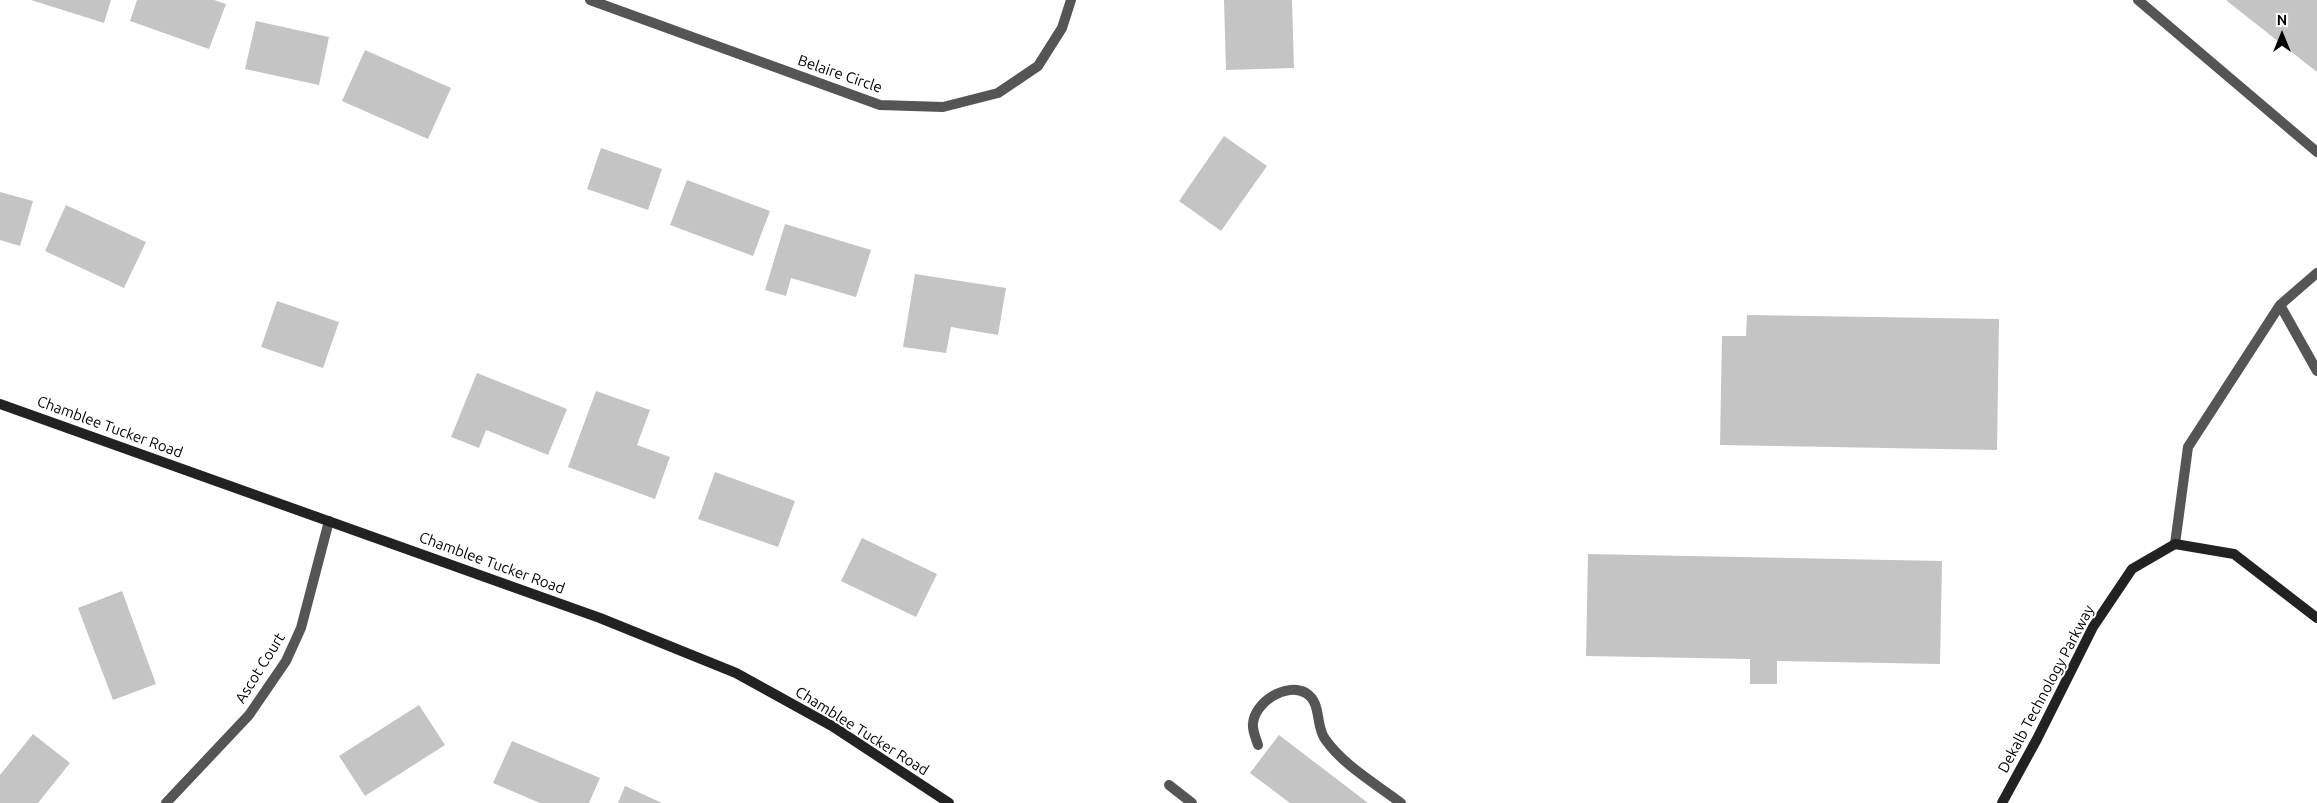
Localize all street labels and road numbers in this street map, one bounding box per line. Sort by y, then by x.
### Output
street label: Belaire Circle [795,51,885,97]
street label: Chamblee Tucker Road [35,392,185,462]
street label: Chamblee Tucker Road [417,528,567,598]
street label: Dekalb Technology Parkway [1994,602,2098,776]
street label: Ascot Court [231,629,289,707]
street label: Chamblee Tucker Road [792,683,932,779]

